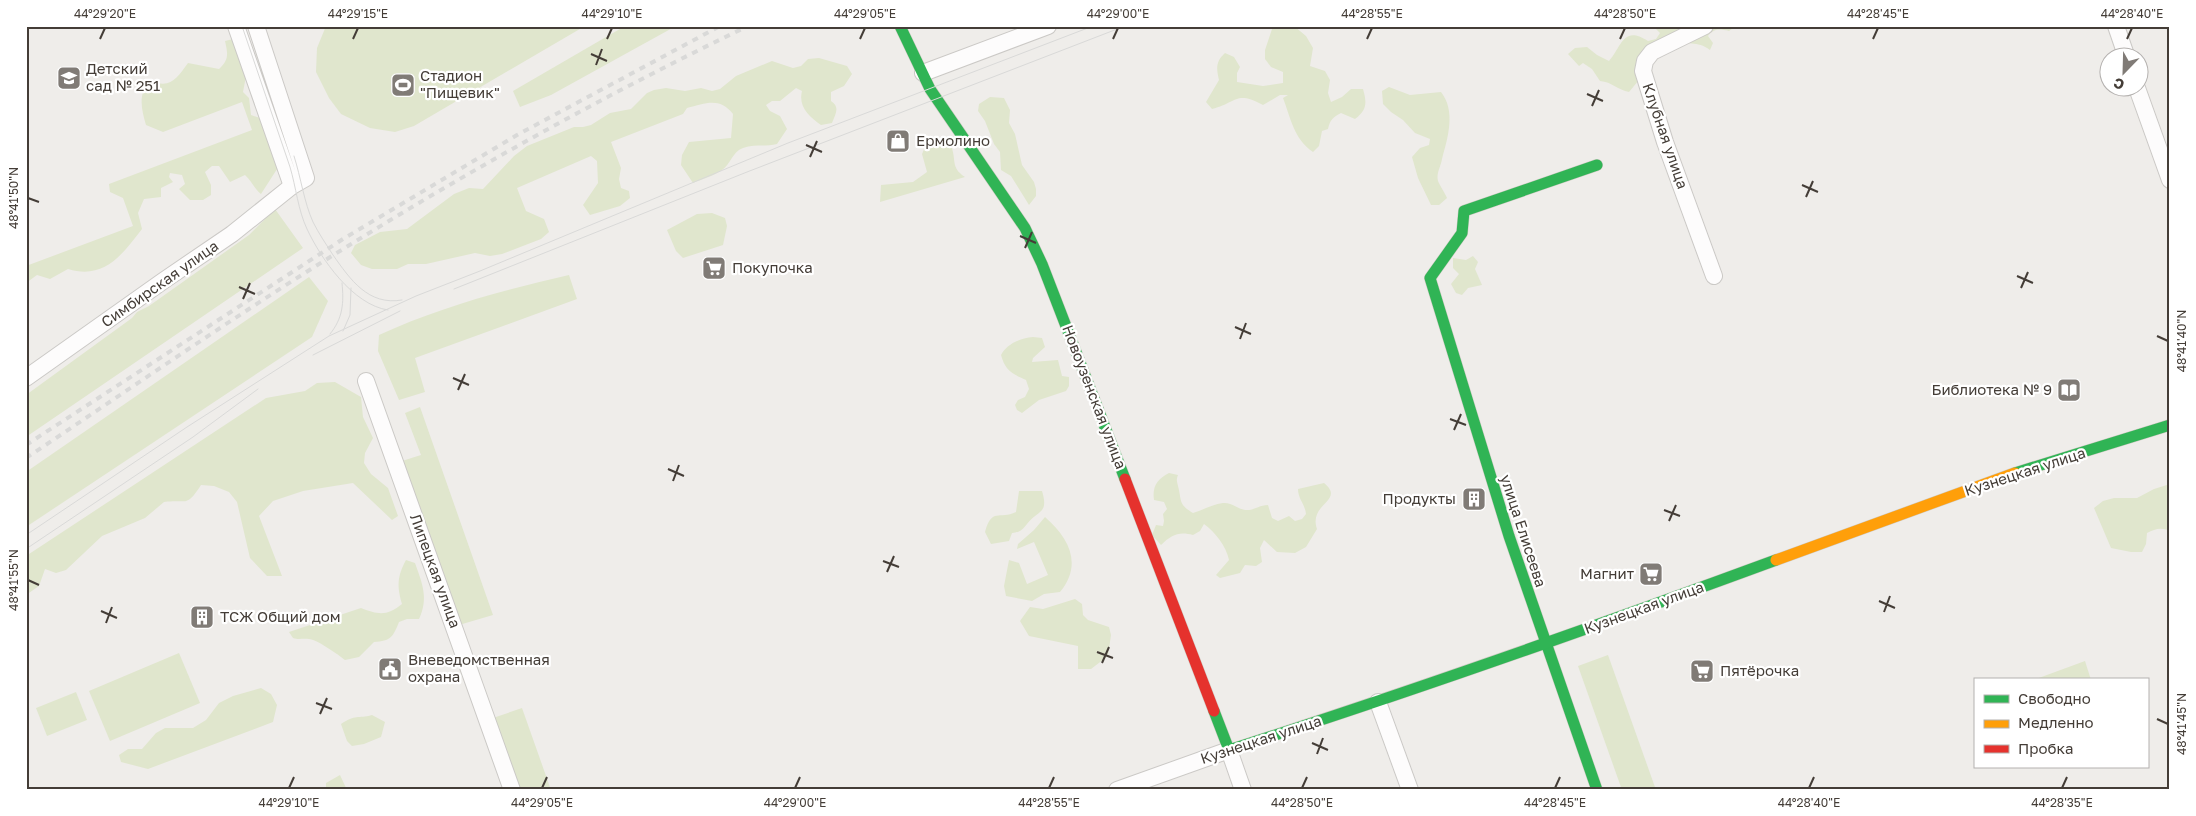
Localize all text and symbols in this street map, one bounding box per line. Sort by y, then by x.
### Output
text: 44°29'20"E [74,6,136,21]
text: 44°29'15"E [328,6,388,21]
text: 44°29'10"E [582,6,642,21]
text: 44°29'05"E [834,6,896,21]
text: 44°29'00"E [1087,6,1149,21]
text: 44°28'55"E [1341,6,1403,21]
text: 44°28'50"E [1594,6,1656,21]
text: 44°28'45"E [1847,6,1909,21]
text: 44°28'40"E [2101,6,2163,21]
north arrow [2098,48,2148,98]
place label: Детский сад № 251 [86,59,160,94]
school or university icon: Детский сад № 251 [56,65,82,91]
place label: Стадион "Пищевик" [420,66,500,101]
sports icon: Стадион "Пищевик" [390,72,416,98]
text: С [2111,75,2127,94]
street label: Клубная улица [1639,80,1692,191]
shop icon: Ермолино [885,128,911,154]
place label: Ермолино [916,131,990,149]
text: 48°41'50"N [6,167,21,229]
street label: Симбирская улица [97,236,221,330]
supermarket icon: Покупочка [701,255,727,281]
place label: Покупочка [732,258,813,276]
text: 48°41'40"N [2174,310,2189,372]
street label: Новоузенская улица [1059,322,1131,471]
library icon: Библиотека № 9 [2056,377,2082,403]
place label: Библиотека № 9 [1931,380,2052,398]
street label: Кузнецкая улица [1962,443,2088,499]
street label: улица Елисеева [1497,472,1551,589]
building icon: Продукты [1461,486,1487,512]
place label: Продукты [1382,489,1456,507]
street label: Липецкая улица [407,511,465,630]
text: 48°41'55"N [6,549,21,611]
supermarket icon: Магнит [1638,561,1664,587]
place label: Магнит [1580,564,1635,582]
street label: Кузнецкая улица [1581,577,1706,637]
building icon: ТСЖ Общий дом [189,604,215,630]
place label: ТСЖ Общий дом [220,607,341,625]
place label: Вневедомственная охрана [408,650,550,685]
public building icon: Вневедомственная охрана [377,656,403,682]
supermarket icon: Пятёрочка [1689,658,1715,684]
place label: Пятёрочка [1720,661,1799,679]
legend [1974,678,2148,768]
text: Свободно [2018,689,2091,707]
text: 48°41'45"N [2174,693,2189,755]
street label: Кузнецкая улица [1198,711,1324,767]
text: Медленно [2018,713,2094,731]
text: Пробка [2018,739,2073,757]
text: 44°29'10"E [259,795,319,810]
text: 44°29'05"E [511,795,573,810]
text: 44°29'00"E [764,795,826,810]
text: 44°28'55"E [1018,795,1080,810]
text: 44°28'50"E [1271,795,1333,810]
text: 44°28'45"E [1524,795,1586,810]
text: 44°28'40"E [1778,795,1840,810]
text: 44°28'35"E [2031,795,2093,810]

